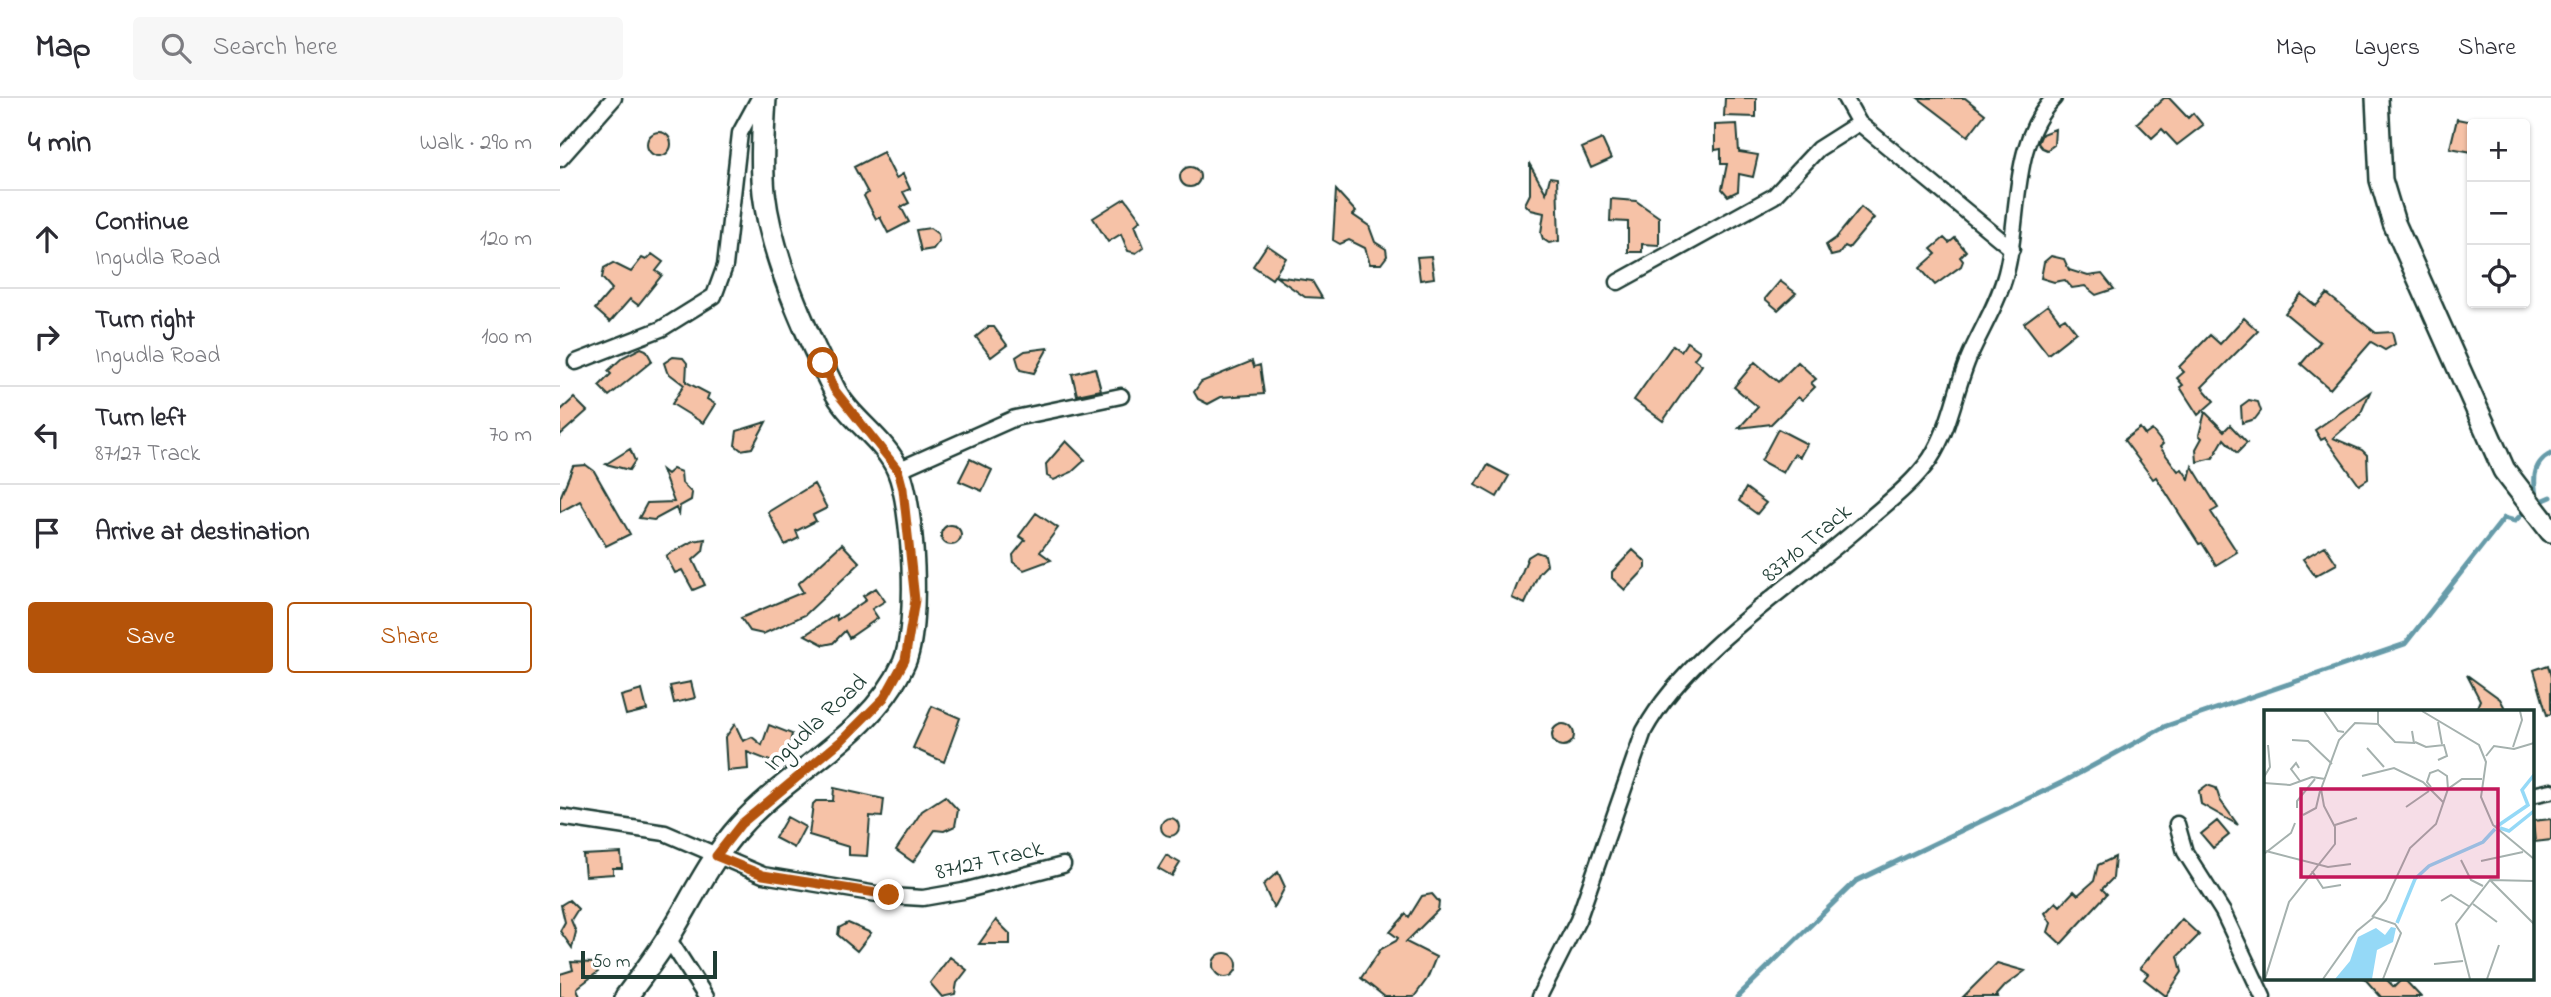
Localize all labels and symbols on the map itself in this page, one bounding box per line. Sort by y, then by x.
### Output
route start [807,347,838,378]
street label: 83710 Track [1755,495,1861,592]
street label: Ingudla Road [757,666,877,781]
inset map [2264,710,2534,979]
street label: 87127 Track [932,832,1047,891]
route end [873,879,904,910]
scale bar [581,948,718,980]

